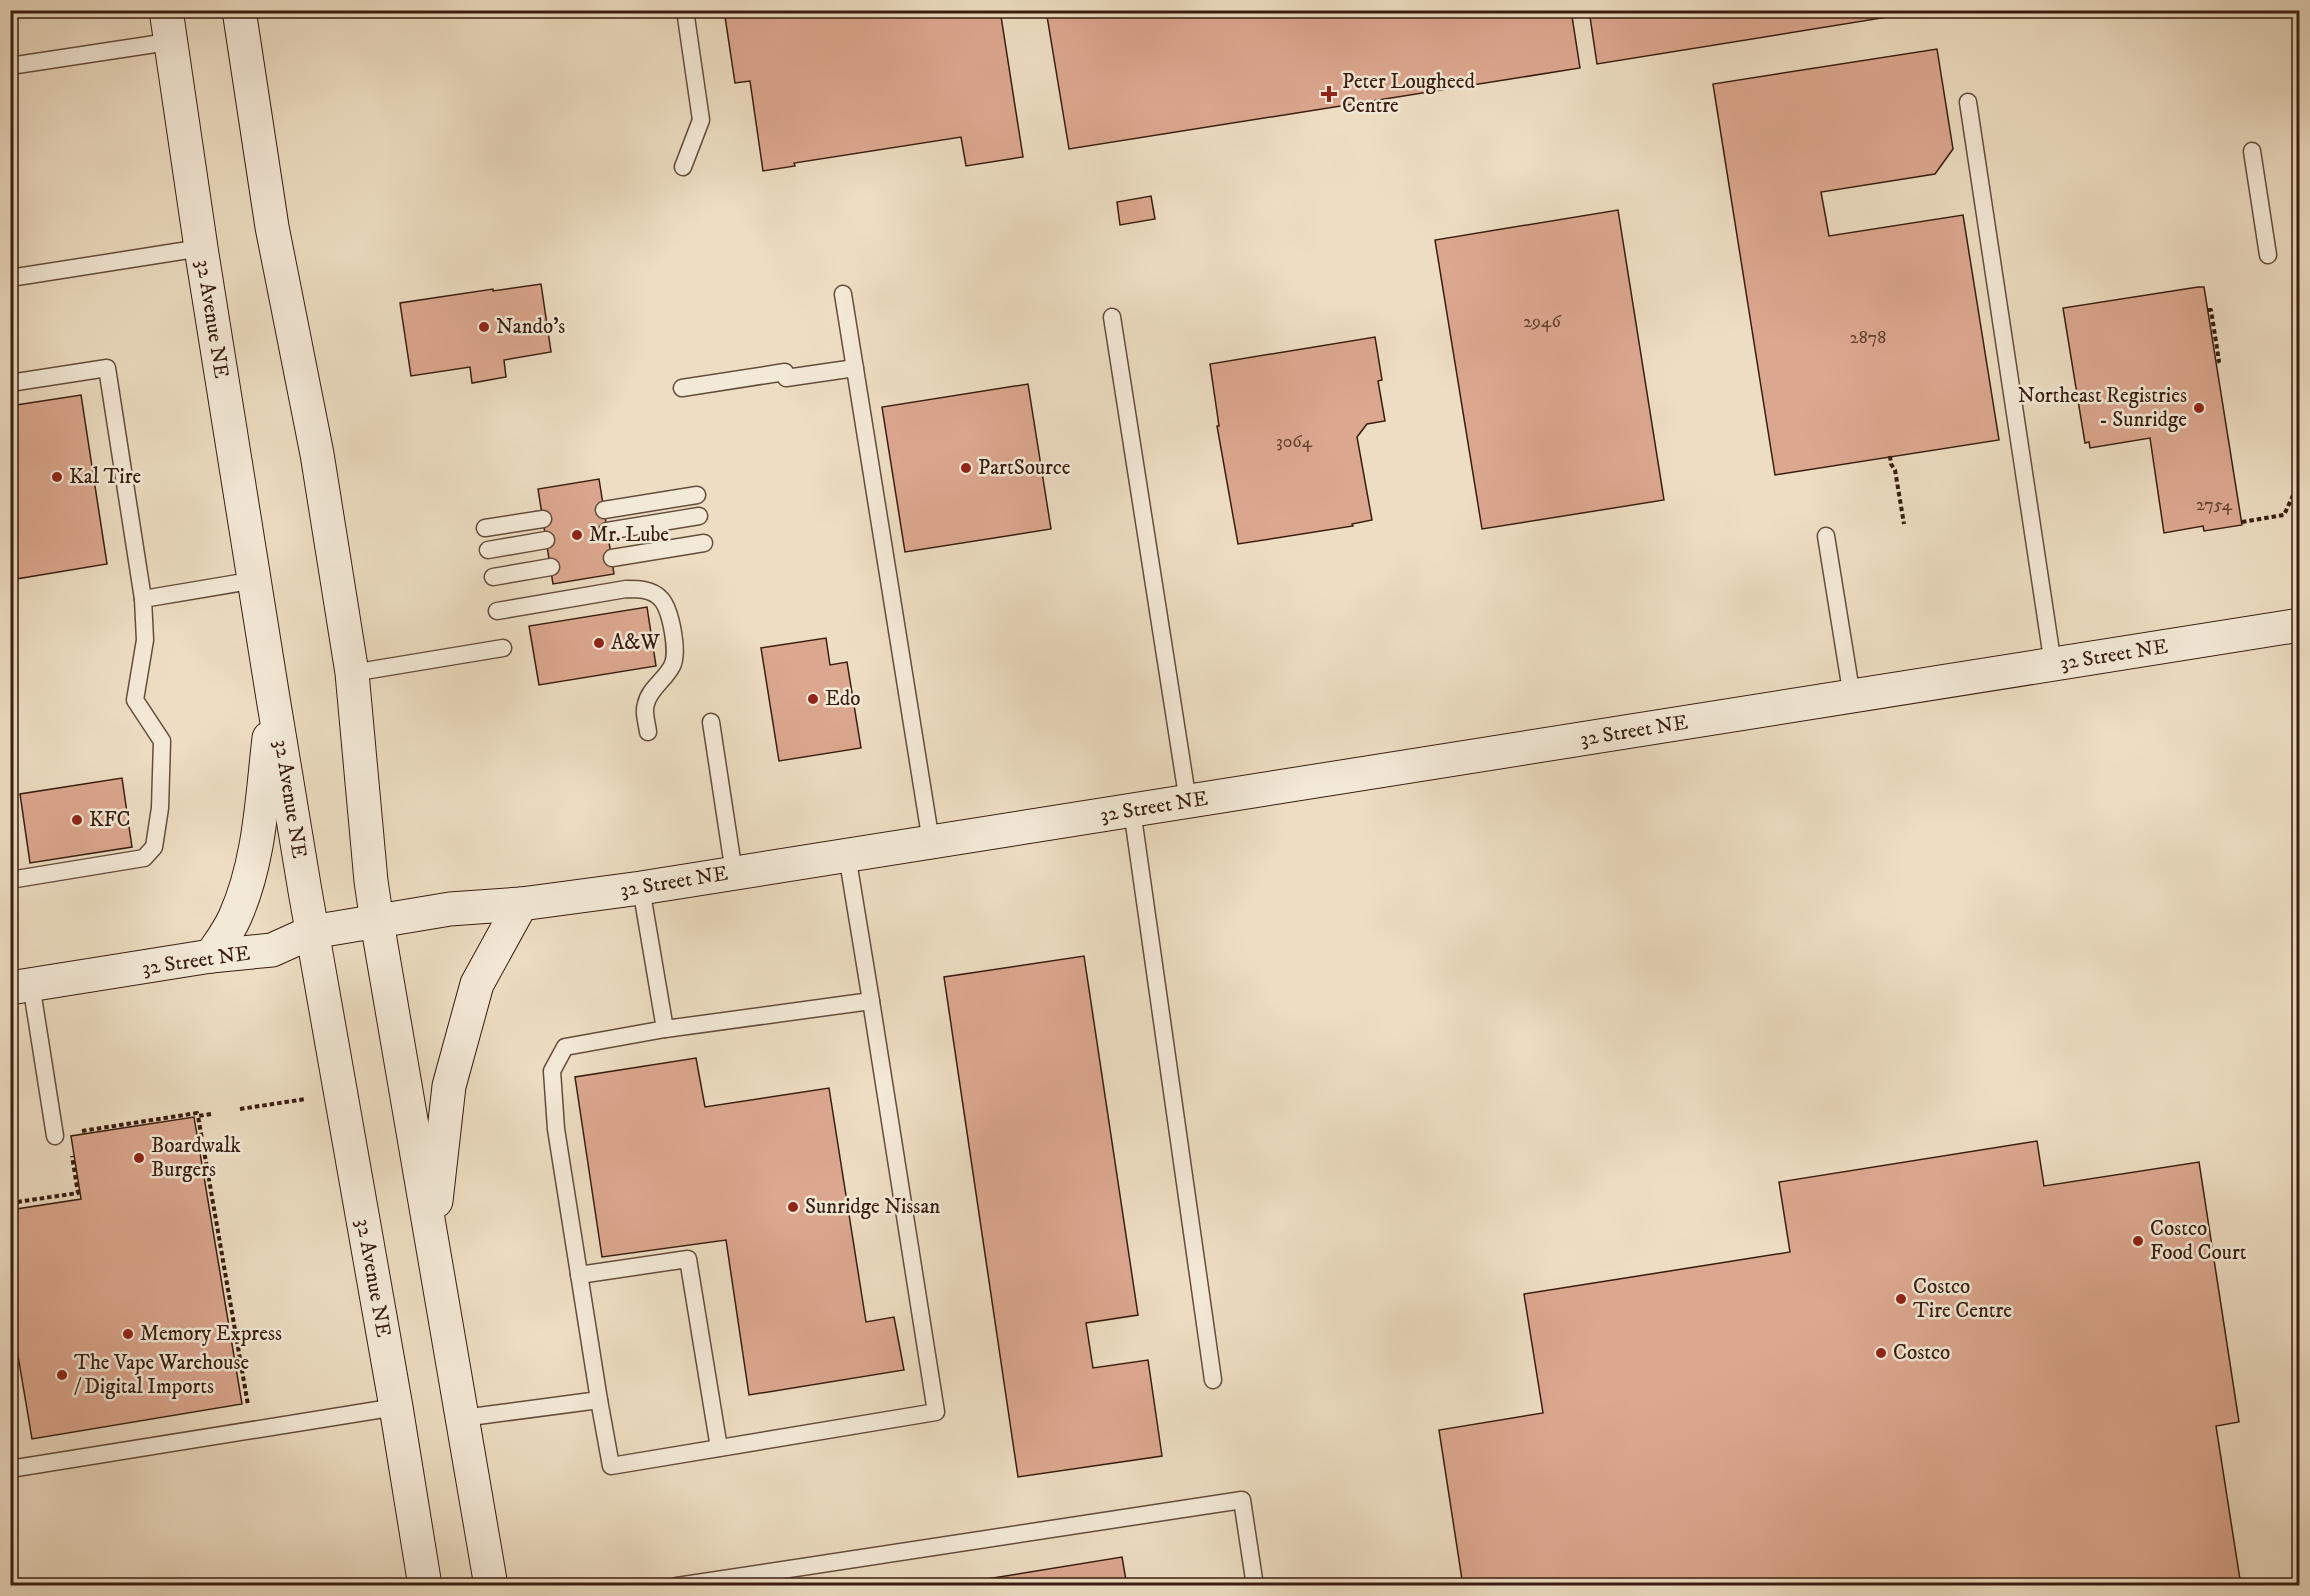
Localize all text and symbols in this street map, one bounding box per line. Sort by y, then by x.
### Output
place label: Peter Lougheed Centre [1342,69,1475,119]
marker: Peter Lougheed Centre [1320,85,1338,103]
street label: 32 Avenue NE [190,258,234,380]
house number: 2946 [1523,311,1561,333]
place label: Nando's [496,314,565,340]
marker: Nando's [477,320,491,334]
house number: 2878 [1850,327,1886,349]
place label: Northeast Registries - Sunridge [2018,383,2187,433]
marker: Northeast Registries - Sunridge [2192,401,2206,415]
house number: 3064 [1276,431,1313,453]
place label: PartSource [978,455,1071,481]
marker: PartSource [959,461,973,475]
place label: Kal Tire [69,464,142,490]
marker: Kal Tire [50,470,64,484]
house number: 2754 [2196,494,2233,516]
place label: Mr. Lube [589,522,669,548]
marker: Mr. Lube [570,528,584,542]
place label: A&W [611,630,661,656]
street label: 32 Street NE [2058,634,2170,676]
marker: A&W [592,636,606,650]
place label: Edo [825,686,861,712]
marker: Edo [806,692,820,706]
street label: 32 Street NE [1578,710,1690,752]
street label: 32 Avenue NE [268,738,312,860]
street label: 32 Street NE [1098,786,1210,828]
place label: KFC [89,807,131,833]
marker: KFC [70,813,84,827]
street label: 32 Street NE [618,861,730,903]
street label: 32 Street NE [140,941,252,981]
place label: Boardwalk Burgers [151,1133,241,1183]
marker: Boardwalk Burgers [132,1151,146,1165]
place label: Sunridge Nissan [805,1194,940,1220]
marker: Sunridge Nissan [786,1200,800,1214]
place label: Costco Food Court [2150,1216,2247,1266]
street label: 32 Avenue NE [350,1217,396,1339]
marker: Costco Food Court [2131,1234,2145,1248]
place label: Costco Tire Centre [1913,1274,2012,1324]
marker: Costco Tire Centre [1894,1292,1908,1306]
place label: Memory Express [140,1321,282,1347]
marker: Memory Express [121,1327,135,1341]
place label: Costco [1893,1340,1950,1366]
marker: Costco [1874,1346,1888,1360]
place label: The Vape Warehouse / Digital Imports [74,1350,249,1400]
marker: The Vape Warehouse / Digital Imports [55,1368,69,1382]

